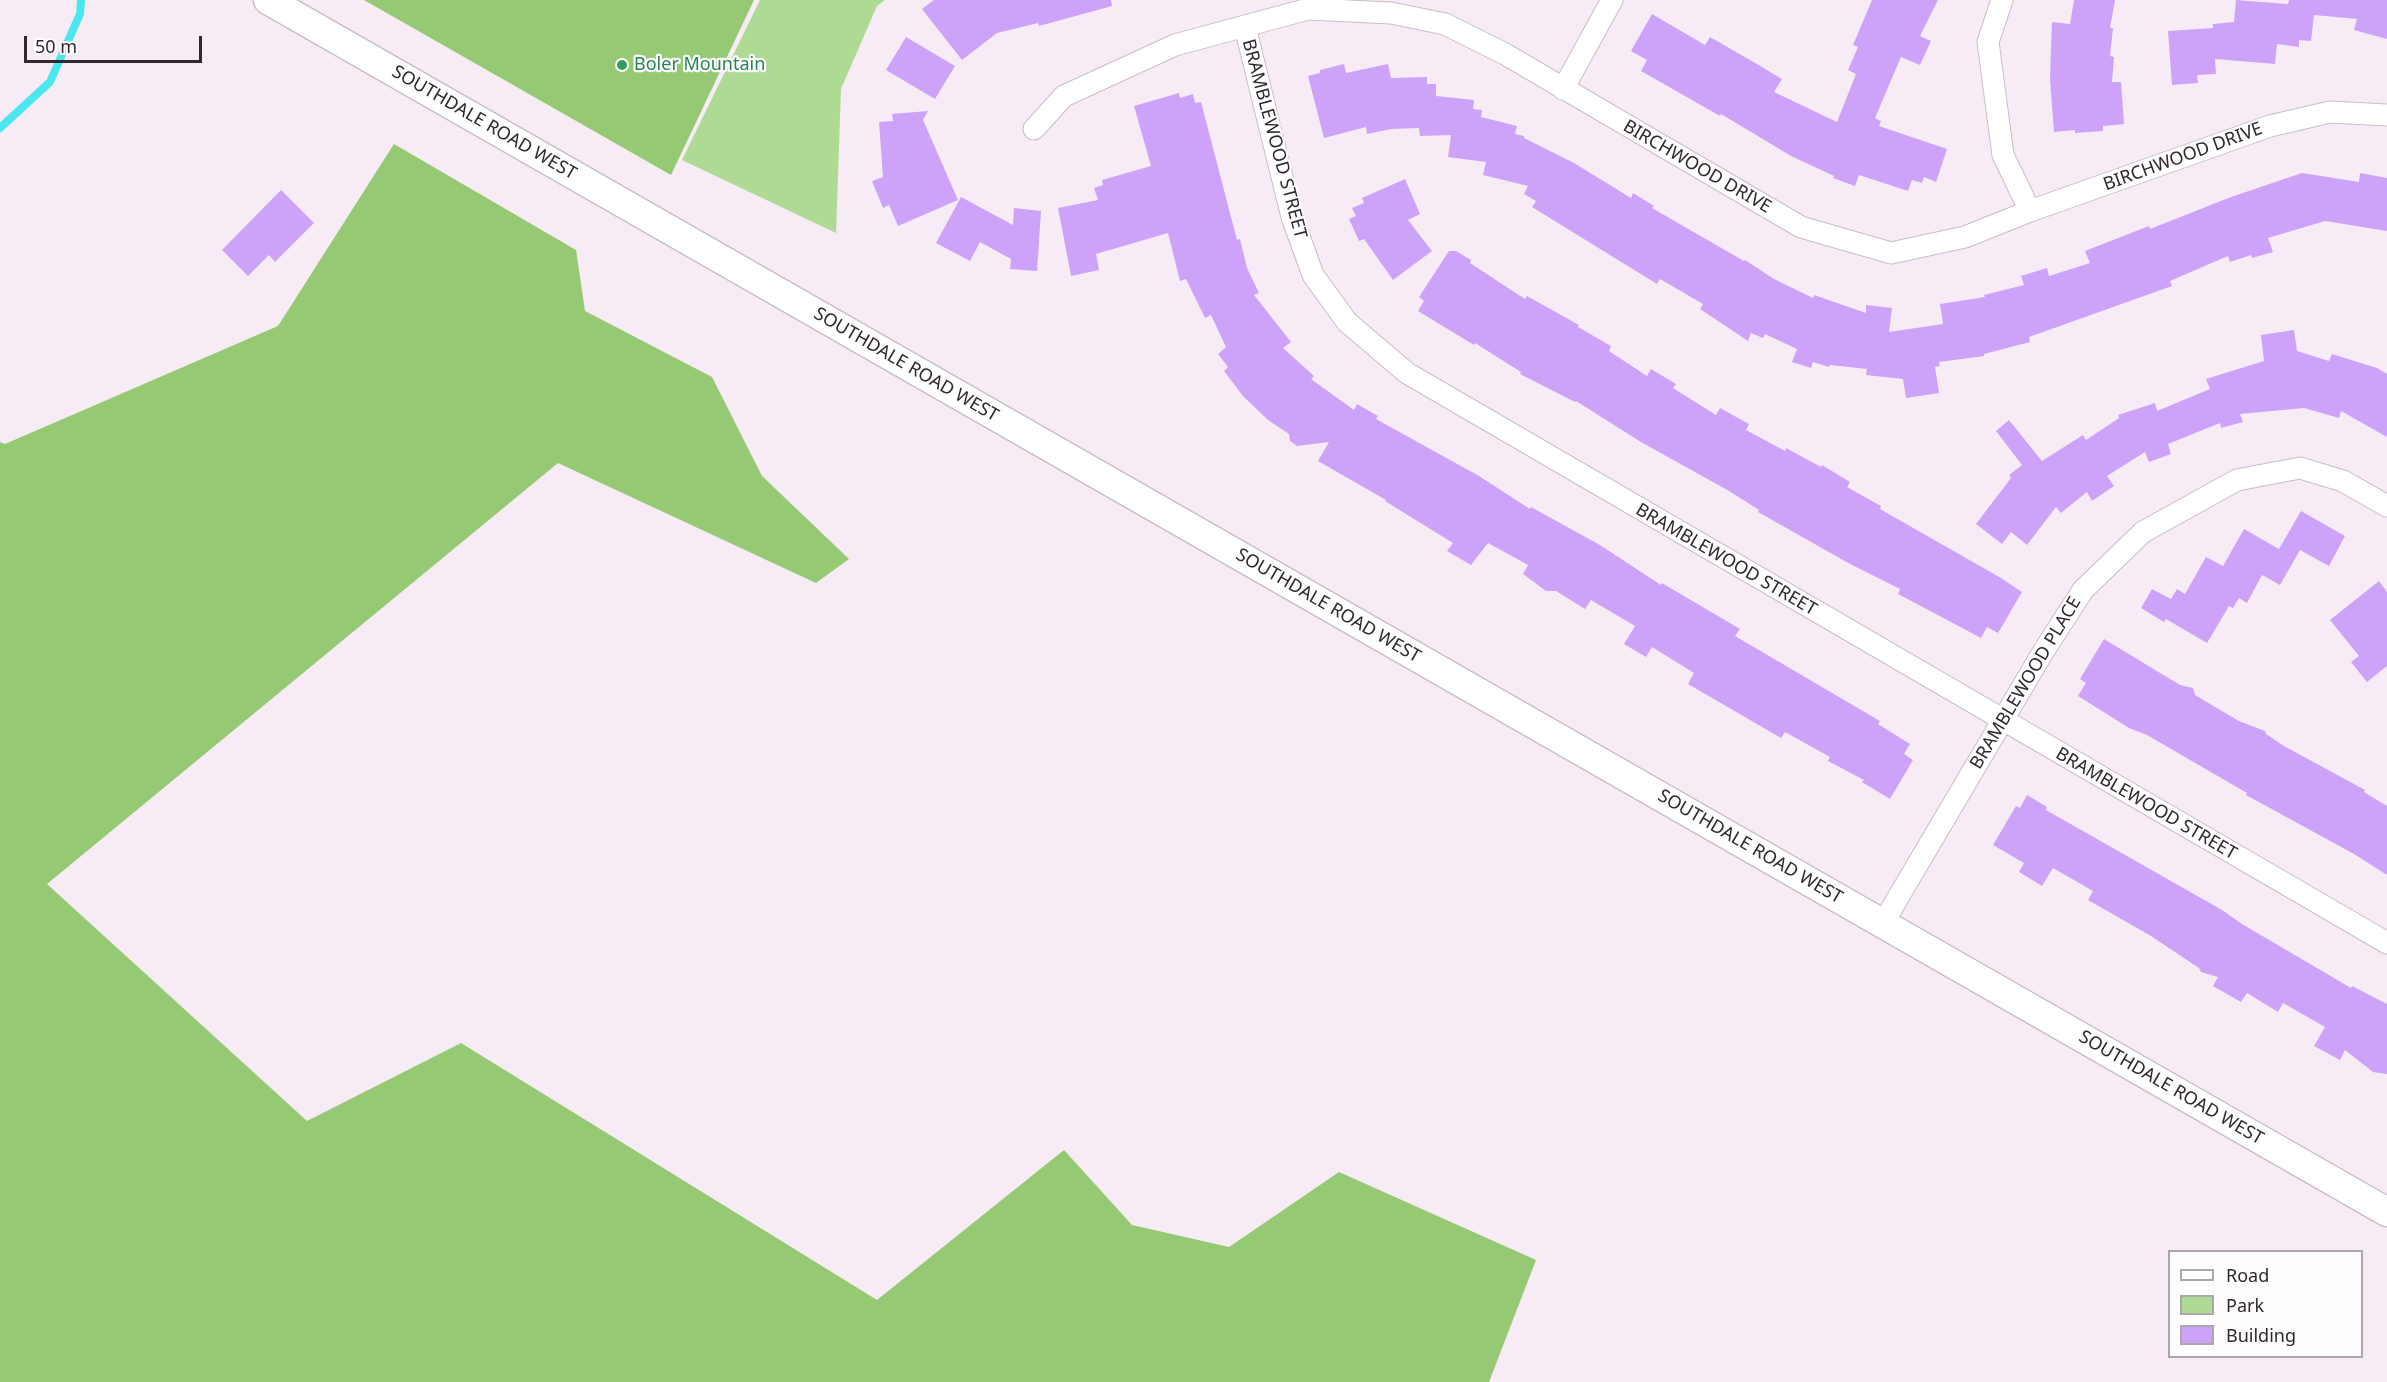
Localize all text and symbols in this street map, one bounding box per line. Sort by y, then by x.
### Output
scale bar [27,24,206,62]
text: 50 m [35,34,77,58]
street label: BRAMBLEWOOD STREET [1237,37,1311,241]
place label: Boler Mountain [634,54,765,76]
marker: Boler Mountain [615,58,629,72]
street label: SOUTHDALE ROAD WEST [388,61,580,185]
street label: BIRCHWOOD DRIVE [1619,116,1775,218]
street label: BIRCHWOOD DRIVE [2101,118,2265,196]
street label: SOUTHDALE ROAD WEST [810,303,1002,427]
street label: BRAMBLEWOOD STREET [1632,499,1820,621]
street label: SOUTHDALE ROAD WEST [1232,544,1424,668]
street label: BRAMBLEWOOD PLACE [1966,593,2086,773]
street label: BRAMBLEWOOD STREET [2052,743,2240,865]
street label: SOUTHDALE ROAD WEST [1654,785,1846,909]
street label: SOUTHDALE ROAD WEST [2075,1026,2267,1150]
legend [2168,1250,2363,1358]
text: Road [2226,1263,2269,1287]
text: Park [2226,1293,2264,1317]
text: Building [2226,1323,2296,1347]

